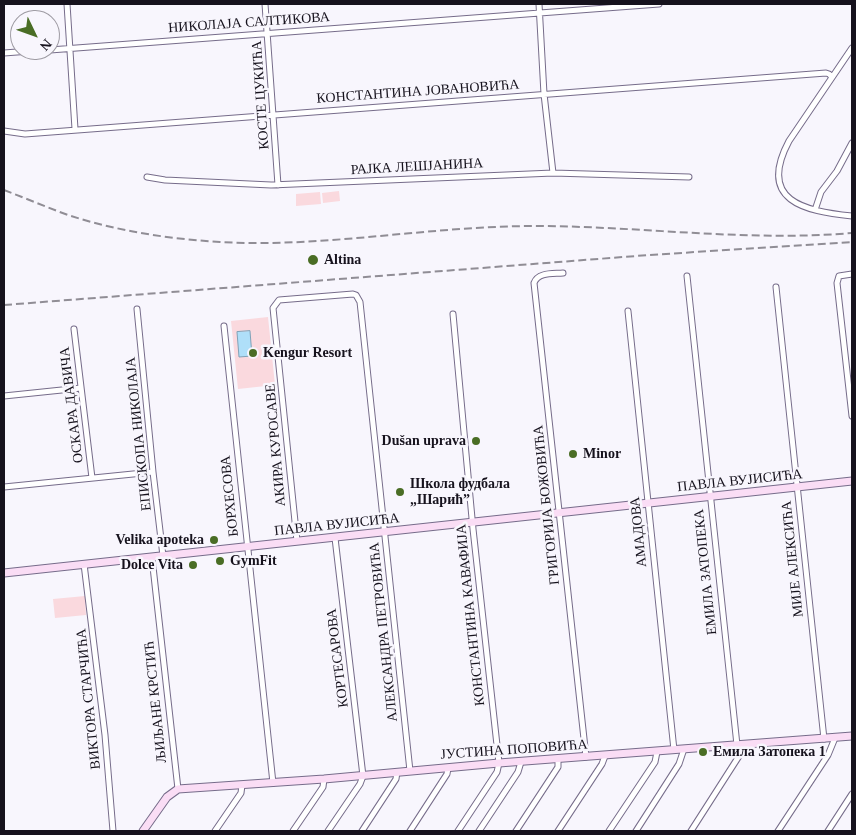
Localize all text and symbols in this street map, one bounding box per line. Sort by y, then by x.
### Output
street label: НИКОЛАЈА САЛТИКОВА [168,9,330,37]
north arrow [10,10,60,60]
text: N [37,36,55,53]
street label: КОСТЕ ЦУКИЋА [249,40,273,150]
street label: КОНСТАНТИНА ЈОВАНОВИЋА [316,77,520,107]
street label: РАЈКА ЛЕШЈАНИНА [350,155,484,179]
place label: Altina [324,252,361,268]
marker: Altina [306,253,320,267]
place label: Kengur Resort [263,345,352,361]
street label: ОСКАРА ДАВИЧА [57,346,87,464]
marker: Kengur Resort [247,347,259,359]
street label: ЕПИСКОПА НИКОЛАЈА [123,356,155,512]
street label: АКИРА КУРОСАВЕ [262,383,290,507]
street label: ГРИГОРИЈА БОЖОВИЋА [530,424,564,586]
place label: Dušan uprava [382,433,466,449]
marker: Dušan uprava [470,435,482,447]
place label: Minor [583,446,621,462]
marker: Minor [567,448,579,460]
street label: БОРХЕСОВА [217,455,243,537]
street label: ПАВЛА ВУЈИСИЋА [677,466,803,496]
place label: Школа фудбала „Шарић” [410,476,510,508]
marker: Школа фудбала „Шарић” [394,486,406,498]
street label: АМАДОВА [627,496,651,568]
street label: МИЈЕ АЛЕКСИЋА [779,500,807,618]
street label: ЕМИЛА ЗАТОПЕКА [691,508,721,636]
street label: ПАВЛА ВУЈИСИЋА [274,510,400,540]
street label: КОНСТАНТИНА КАВАФИЈА [453,523,489,707]
place label: Velika apoteka [115,532,204,548]
marker: Velika apoteka [208,534,220,546]
street label: АЛЕКСАНДРА ПЕТРОВИЋА [366,541,402,723]
place label: GymFit [230,553,277,569]
marker: GymFit [214,555,226,567]
place label: Dolce Vita [121,557,183,573]
marker: Dolce Vita [187,559,199,571]
street label: КОРТЕСАРОВА [324,608,352,708]
street label: ВИКТОРА СТАРЧИЋА [73,628,105,770]
street label: ЉИЉАНЕ КРСТИЋ [141,640,171,764]
street label: ЈУСТИНА ПОПОВИЋА [440,736,588,764]
place label: Емила Затопека 1 [713,744,826,760]
marker: Емила Затопека 1 [697,746,709,758]

